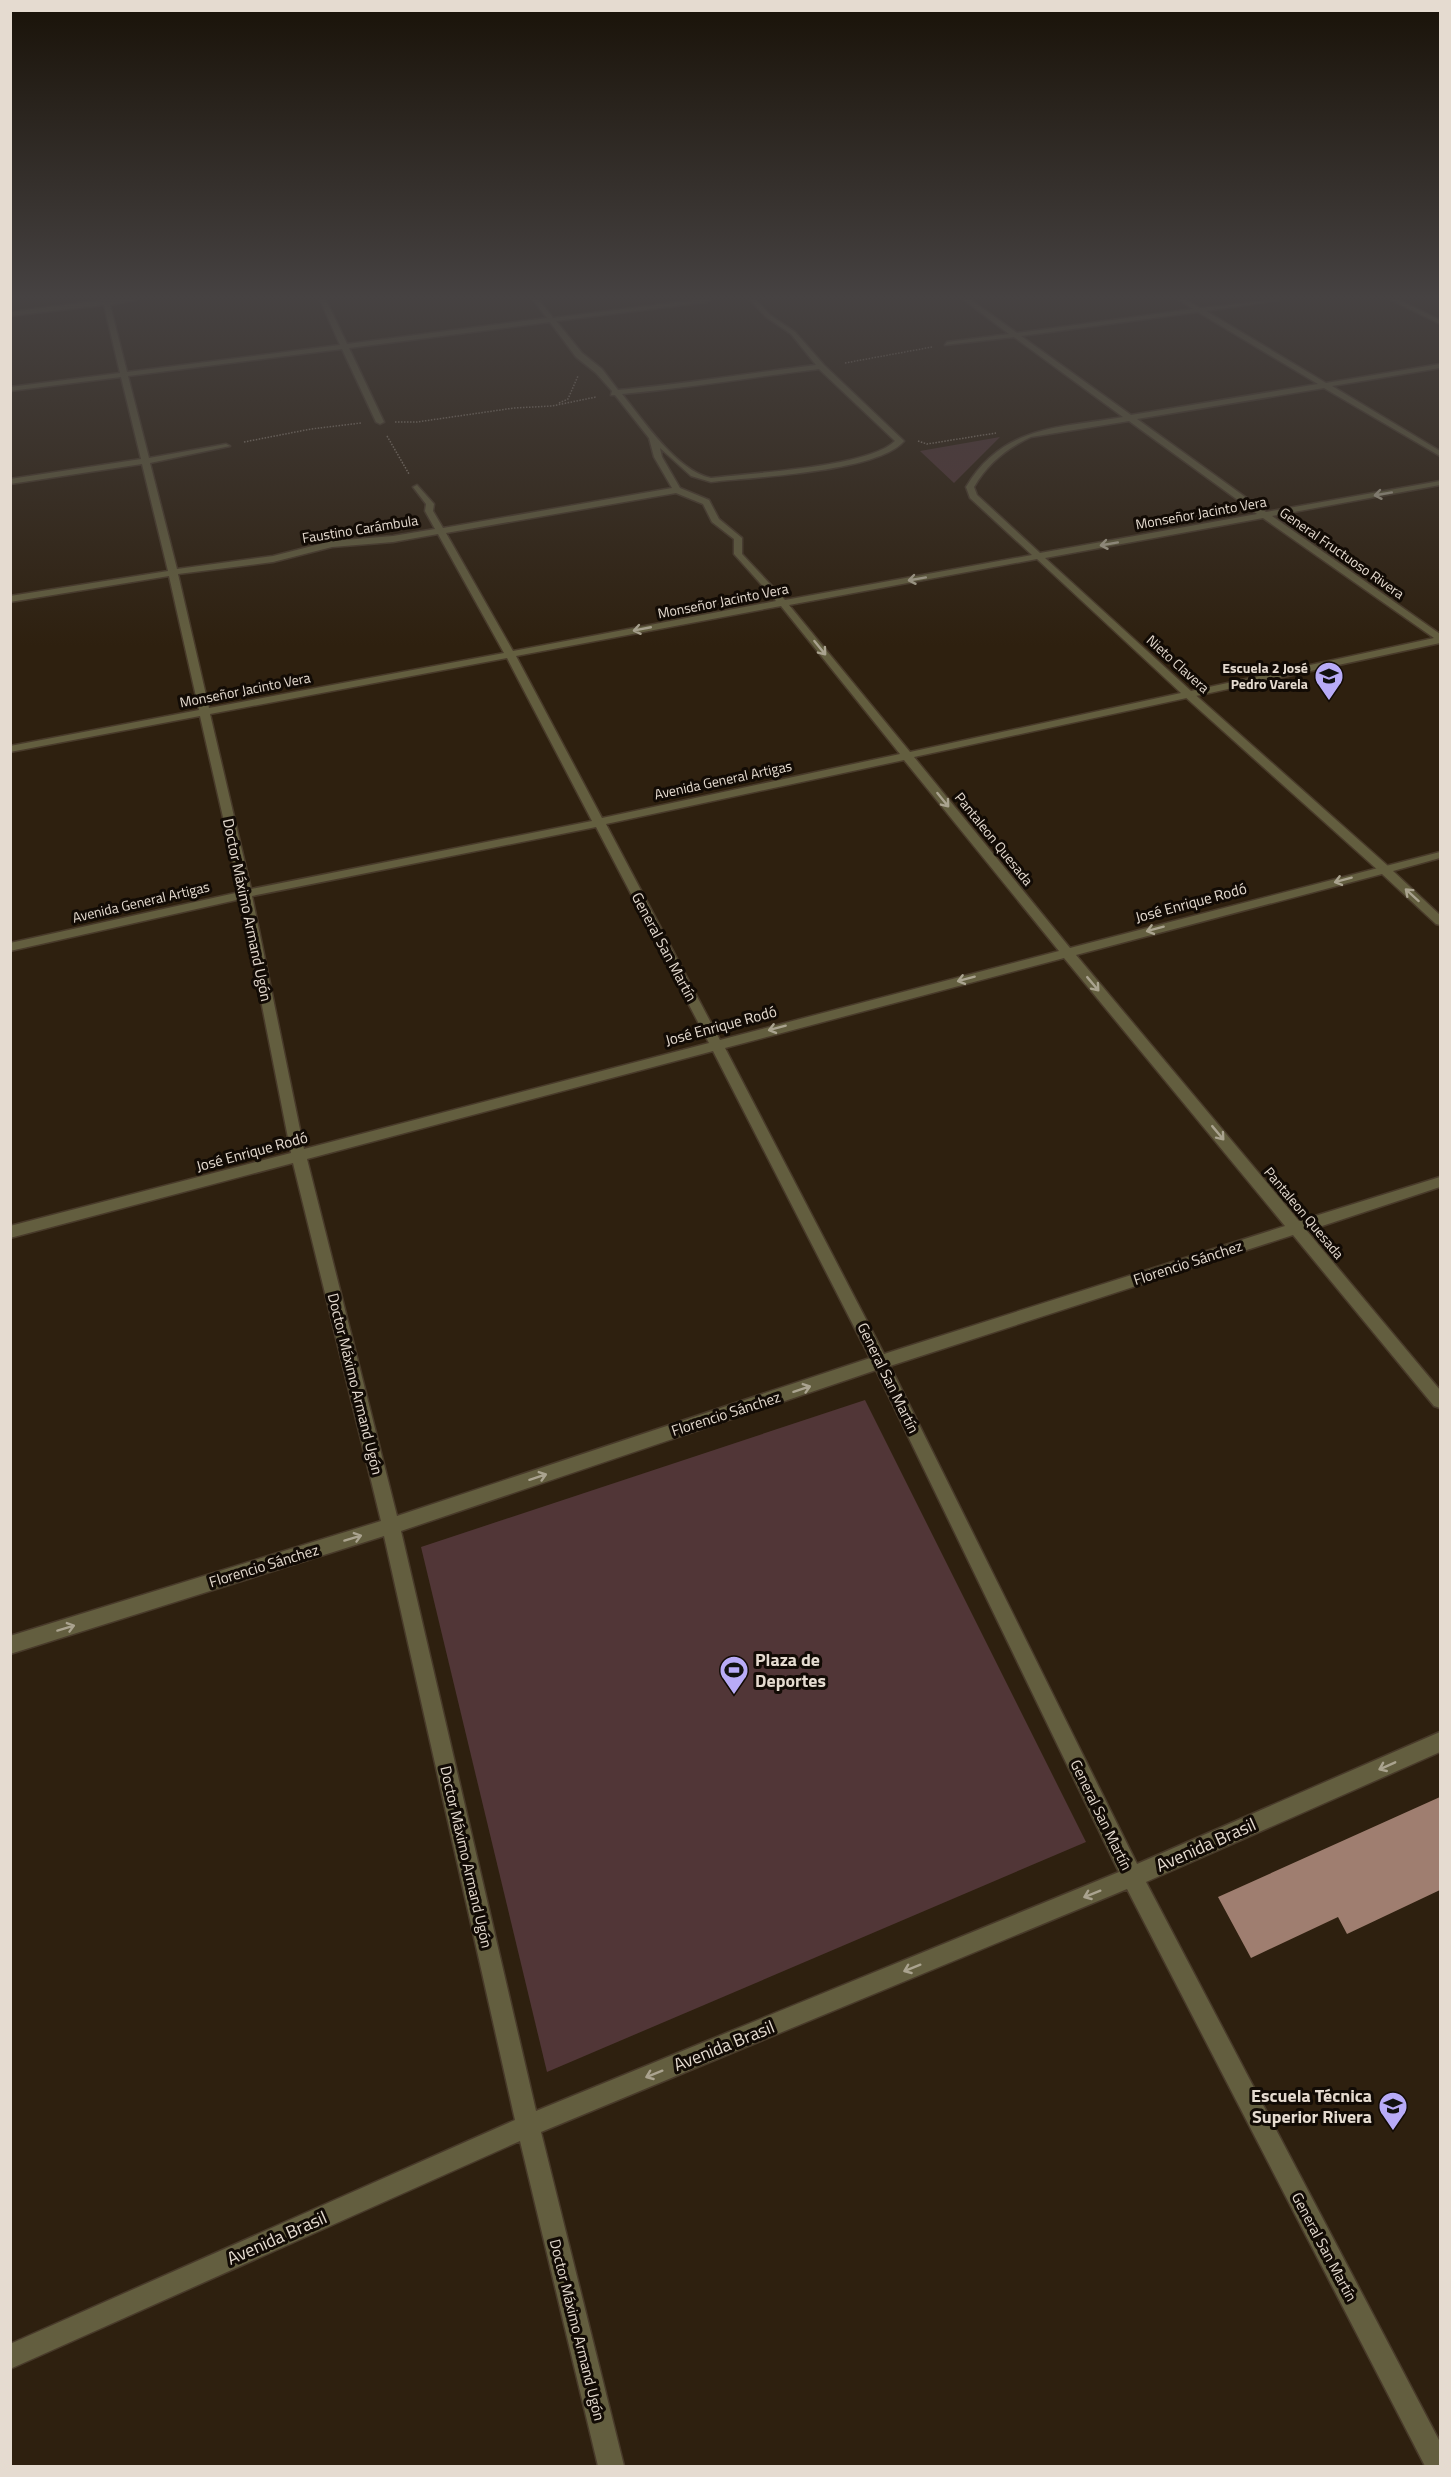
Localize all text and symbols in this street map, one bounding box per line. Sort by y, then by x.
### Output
one-way arrow [1374,489,1393,500]
street label: Monseñor Jacinto Vera [1134,491,1268,534]
street label: General Fructuoso Rivera [1276,502,1409,604]
street label: Faustino Carámbula [300,509,419,548]
one-way arrow [1099,539,1119,550]
one-way arrow [907,574,927,585]
street label: Monseñor Jacinto Vera [656,578,790,623]
one-way arrow [633,624,653,635]
street label: Nieto Clavera [1142,630,1214,698]
one-way arrow [814,640,827,656]
place label: Escuela 2 José Pedro Varela [1222,657,1308,694]
school or university icon: Escuela 2 José Pedro Varela [1313,660,1345,702]
street label: Monseñor Jacinto Vera [178,667,312,712]
street label: Avenida General Artigas [652,755,794,804]
street label: Pantaleon Quesada [950,788,1039,890]
one-way arrow [936,792,950,807]
street label: Doctor Máximo Armand Ugón [217,816,278,1003]
one-way arrow [1334,875,1353,886]
street label: Avenida General Artigas [70,876,212,928]
street label: José Enrique Rodó [1133,877,1249,928]
street label: General San Martín [626,888,703,1006]
one-way arrow [1405,888,1420,902]
one-way arrow [1145,924,1164,936]
one-way arrow [957,974,976,985]
one-way arrow [1086,976,1099,992]
street label: José Enrique Rodó [663,1000,779,1051]
one-way arrow [768,1023,787,1035]
one-way arrow [1211,1125,1224,1141]
street label: José Enrique Rodó [194,1126,310,1177]
street label: Pantaleon Quesada [1259,1162,1349,1263]
street label: Florencio Sánchez [1130,1234,1246,1291]
street label: Doctor Máximo Armand Ugón [322,1291,389,1477]
street label: General San Martín [852,1318,925,1437]
one-way arrow [792,1382,811,1393]
street label: Florencio Sánchez [668,1385,784,1442]
one-way arrow [528,1471,547,1482]
one-way arrow [343,1532,362,1543]
street label: Florencio Sánchez [206,1538,322,1593]
one-way arrow [56,1622,75,1633]
place label: Plaza de Deportes [755,1646,826,1694]
sports icon: Plaza de Deportes [718,1654,750,1696]
street label: General San Martín [1065,1755,1138,1874]
one-way arrow [1378,1761,1397,1772]
street label: Doctor Máximo Armand Ugón [434,1763,499,1950]
street label: Avenida Brasil [1151,1810,1260,1879]
one-way arrow [1084,1889,1102,1900]
one-way arrow [903,1963,922,1974]
street label: Avenida Brasil [669,2013,778,2078]
one-way arrow [645,2069,664,2080]
place label: Escuela Técnica Superior Rivera [1251,2082,1372,2130]
school or university icon: Escuela Técnica Superior Rivera [1377,2090,1409,2132]
street label: General San Martín [1286,2188,1363,2306]
street label: Avenida Brasil [222,2203,331,2272]
street label: Doctor Máximo Armand Ugón [544,2237,611,2423]

